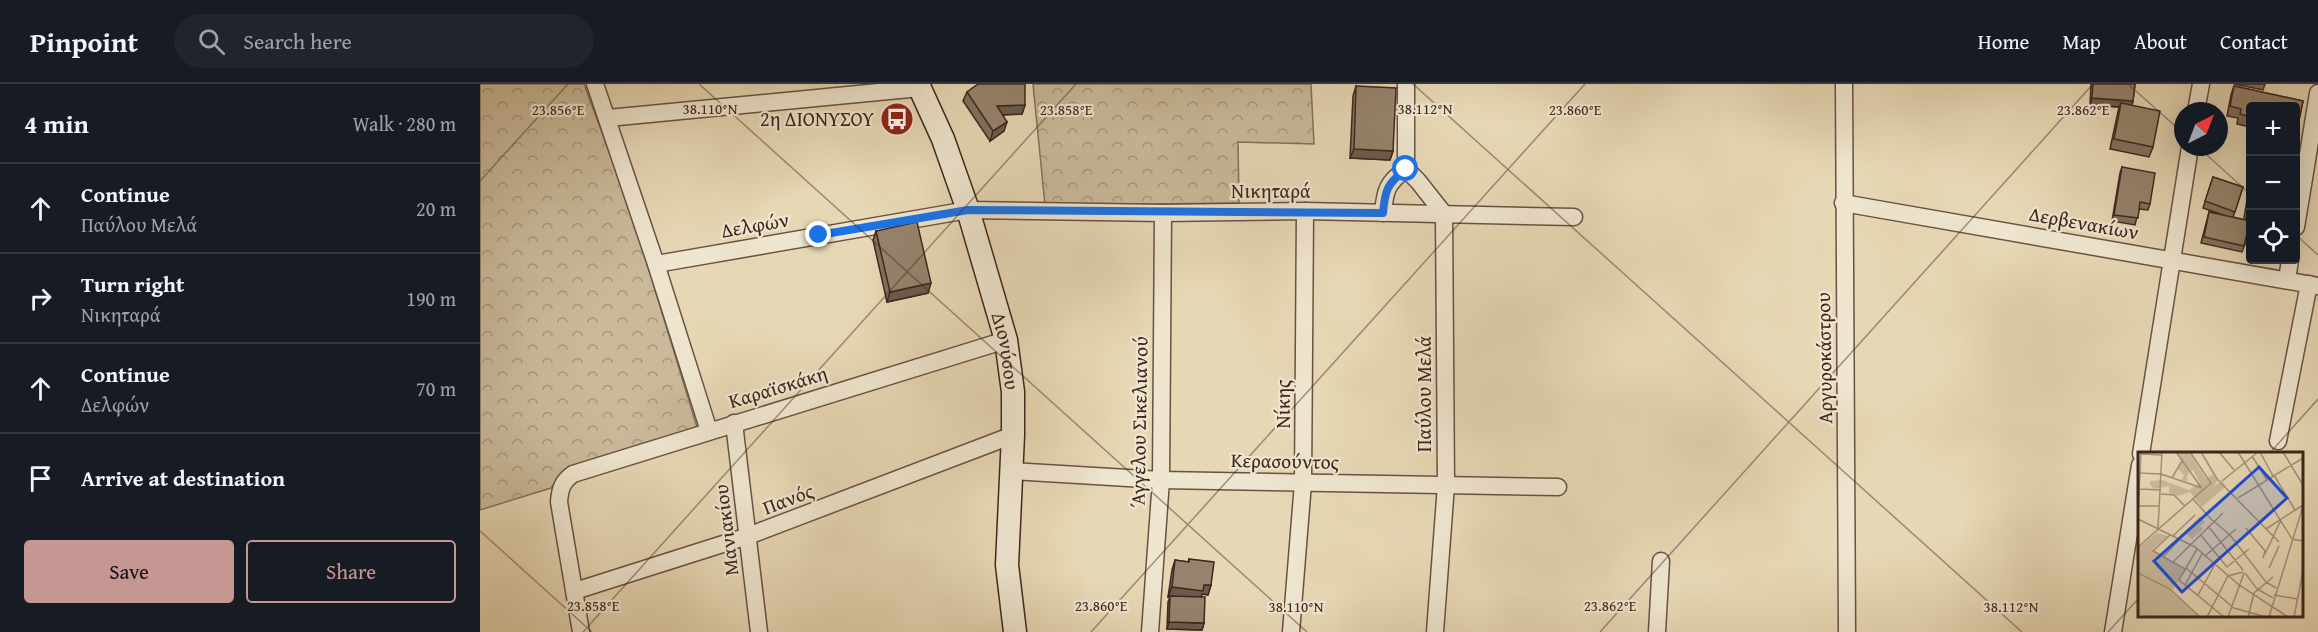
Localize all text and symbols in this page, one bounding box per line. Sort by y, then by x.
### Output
search box [174,14,594,68]
text: Pinpoint [30,21,138,62]
icon: search [195,25,228,58]
text: Search here [243,25,352,57]
text: Home [1978,26,2029,57]
text: Map [2062,26,2101,57]
text: About [2134,26,2187,57]
text: Contact [2220,26,2288,57]
text: 38.110°N [683,98,738,119]
text: 38.112°N [1398,98,1453,119]
text: 23.856°E [532,99,585,120]
text: 23.858°E [1040,99,1093,120]
text: 23.860°E [1549,99,1602,120]
text: 23.862°E [2057,99,2110,120]
bus stop icon: 2η ΔΙΟΝΥΣΟΥ [879,101,915,137]
north arrow [2174,102,2228,156]
map controls [2246,102,2300,264]
button: + [2246,102,2300,156]
text: 4 min [24,104,89,143]
place label: 2η ΔΙΟΝΥΣΟΥ [760,104,874,133]
text: Walk · 280 m [353,109,456,138]
route start [1392,155,1418,181]
button: − [2246,156,2300,210]
street label: Νικηταρά [1231,176,1311,205]
text: Continue [81,178,170,210]
icon: ahead [24,192,57,225]
text: 20 m [416,194,456,223]
street label: Δερβενακίων [2027,199,2141,246]
street label: Δελφών [719,204,791,245]
text: Παύλου Μελά [81,210,197,239]
button: locate [2246,210,2300,264]
route end [805,221,831,247]
text: Turn right [81,268,184,300]
icon: right [24,282,57,315]
text: 190 m [406,284,456,313]
street label: Αργυροκάστρου [1808,292,1839,424]
text: Νικηταρά [81,300,161,329]
street label: Διονύσου [985,309,1028,391]
street label: Άγγελου Σικελιανού [1123,336,1154,508]
street label: Παύλου Μελά [1409,336,1438,452]
text: Continue [81,358,170,390]
street label: Καραϊσκάκη [725,358,831,415]
icon: ahead [24,372,57,405]
text: 70 m [416,374,456,403]
street label: Νίκης [1268,379,1297,428]
text: Δελφών [81,390,149,419]
street label: Κερασούντος [1231,445,1340,476]
inset map [2138,452,2303,617]
icon: arrive [24,462,57,495]
text: Arrive at destination [81,462,285,494]
street label: Πανός [758,475,818,521]
street label: Μανιακίου [706,483,745,577]
button: Save [24,540,234,603]
button: Share [246,540,456,603]
text: 23.858°E [567,595,620,616]
text: 23.860°E [1075,595,1128,616]
text: 23.862°E [1584,595,1637,616]
text: 38.110°N [1269,596,1324,617]
text: 38.112°N [1984,596,2039,617]

